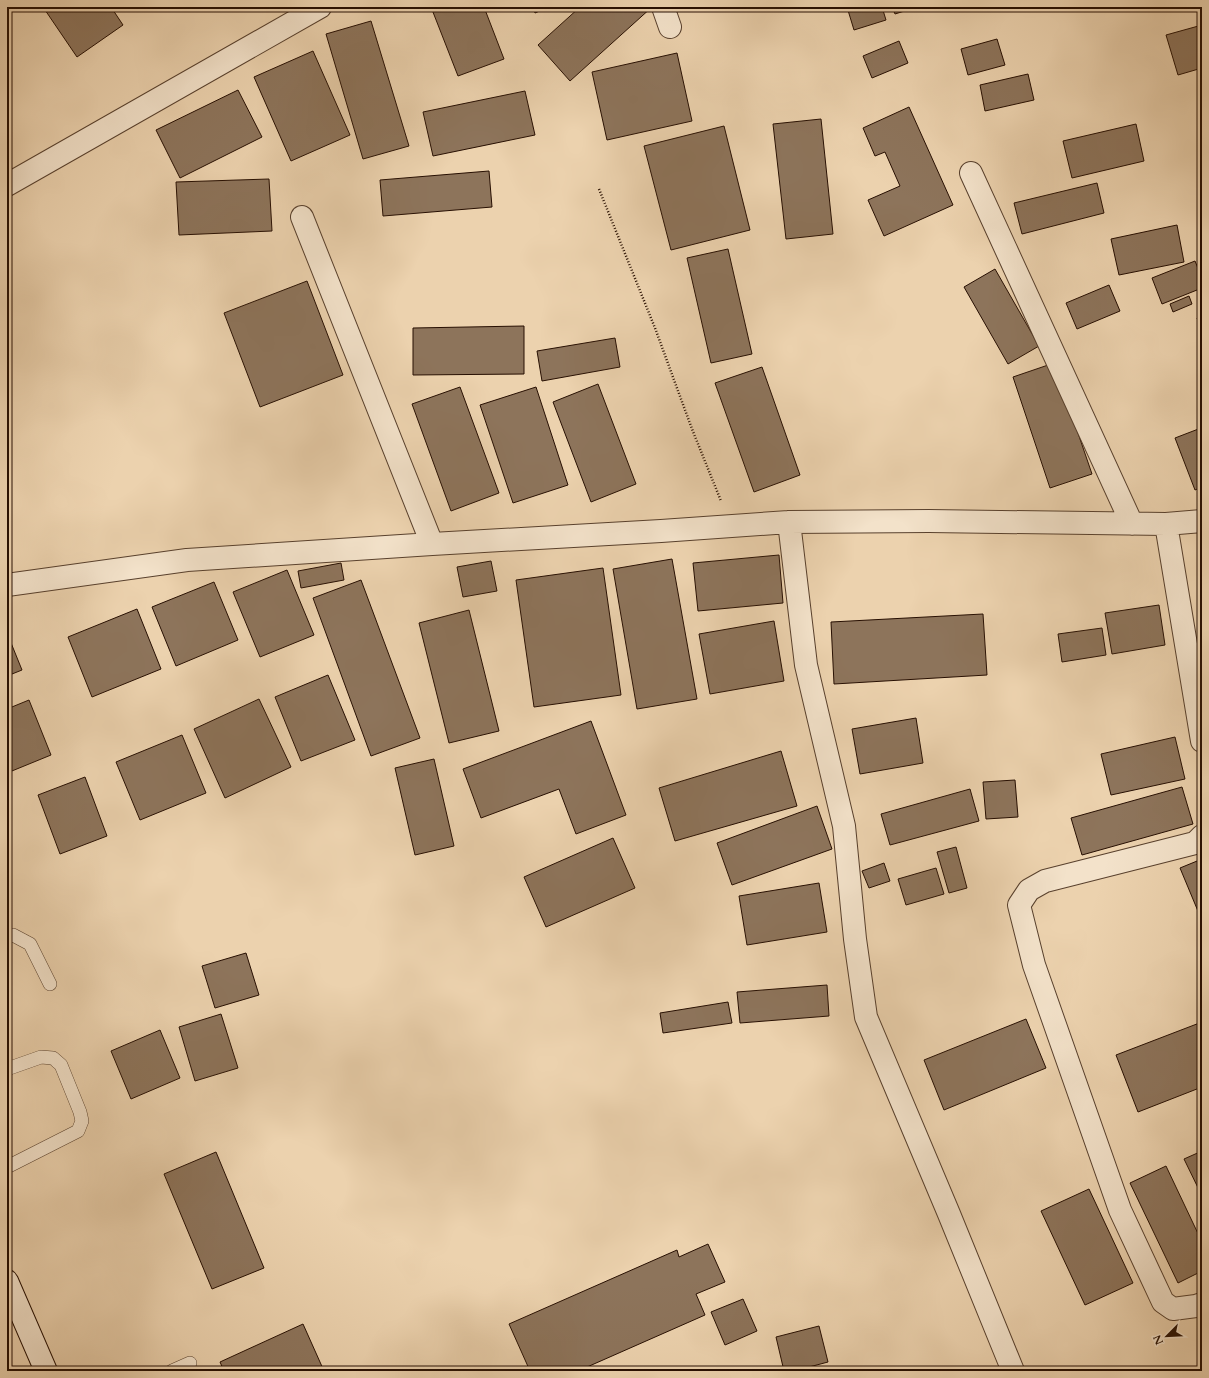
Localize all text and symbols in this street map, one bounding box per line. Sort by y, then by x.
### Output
north arrow [1147,1316,1187,1356]
text: N [1149,1332,1167,1347]

